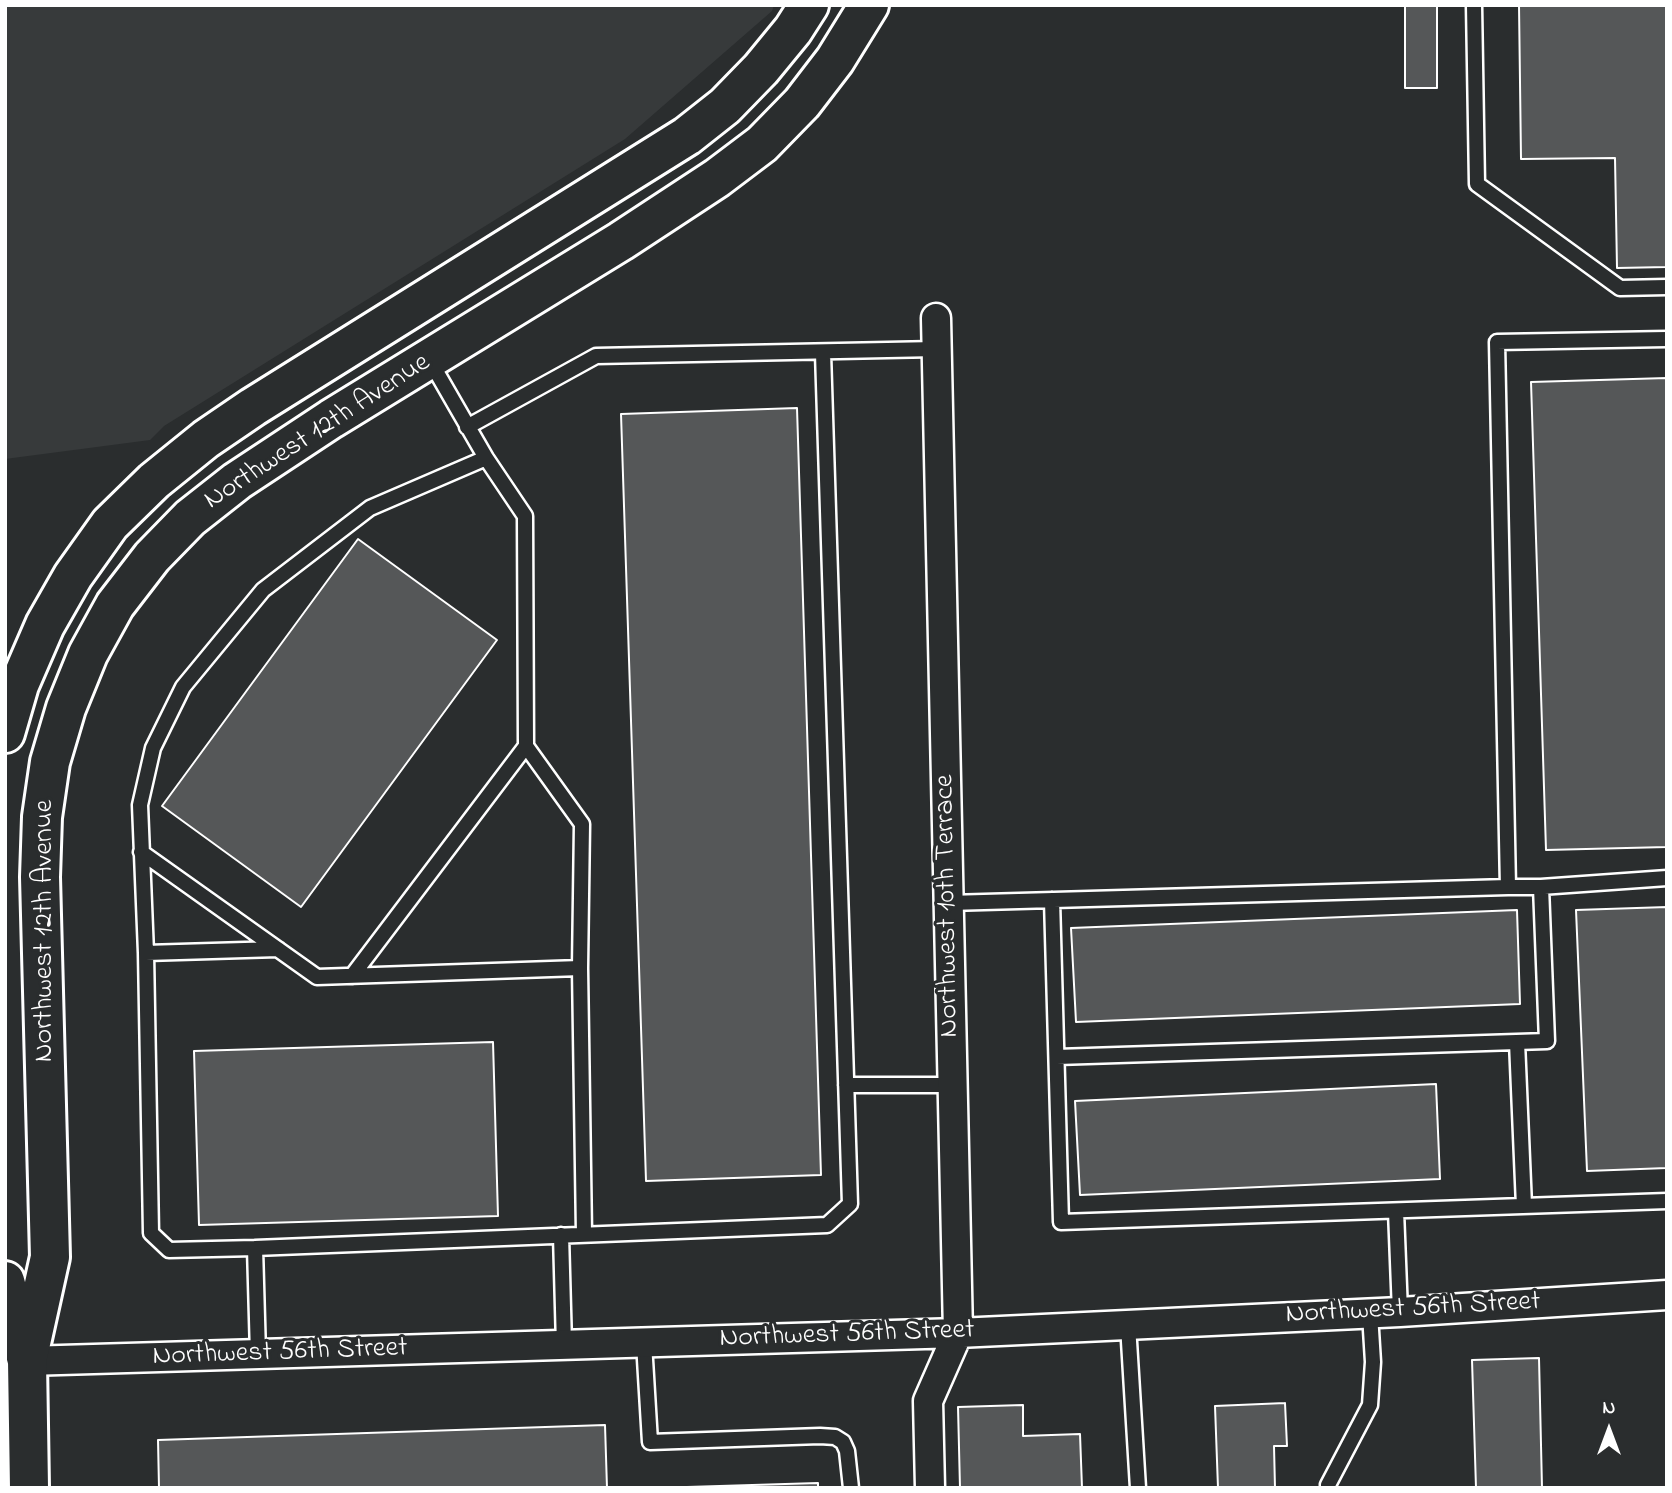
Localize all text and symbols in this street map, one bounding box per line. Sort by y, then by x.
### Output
street label: Northwest 12th Avenue [199,347,437,519]
street label: Northwest 10th Terrace [930,774,968,1038]
street label: Northwest 12th Avenue [29,800,63,1062]
street label: Northwest 56th Street [1285,1287,1541,1333]
street label: Northwest 56th Street [719,1315,975,1357]
street label: Northwest 56th Street [152,1333,408,1375]
north arrow [1574,1395,1644,1465]
text: N [1603,1395,1615,1422]

